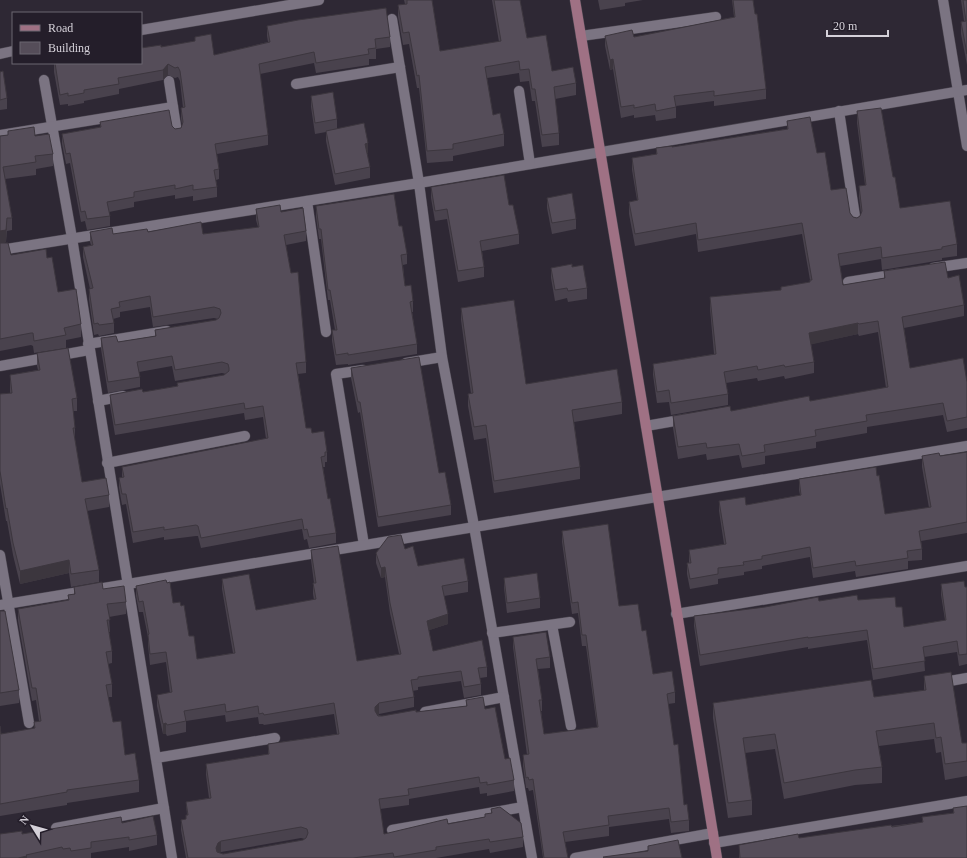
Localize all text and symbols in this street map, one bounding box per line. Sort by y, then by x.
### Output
legend [12,12,142,64]
scale bar [827,12,888,38]
text: 20 m [833,19,858,33]
text: Road [48,21,73,35]
text: Building [48,41,90,55]
north arrow [12,806,52,846]
text: N [17,813,31,827]

